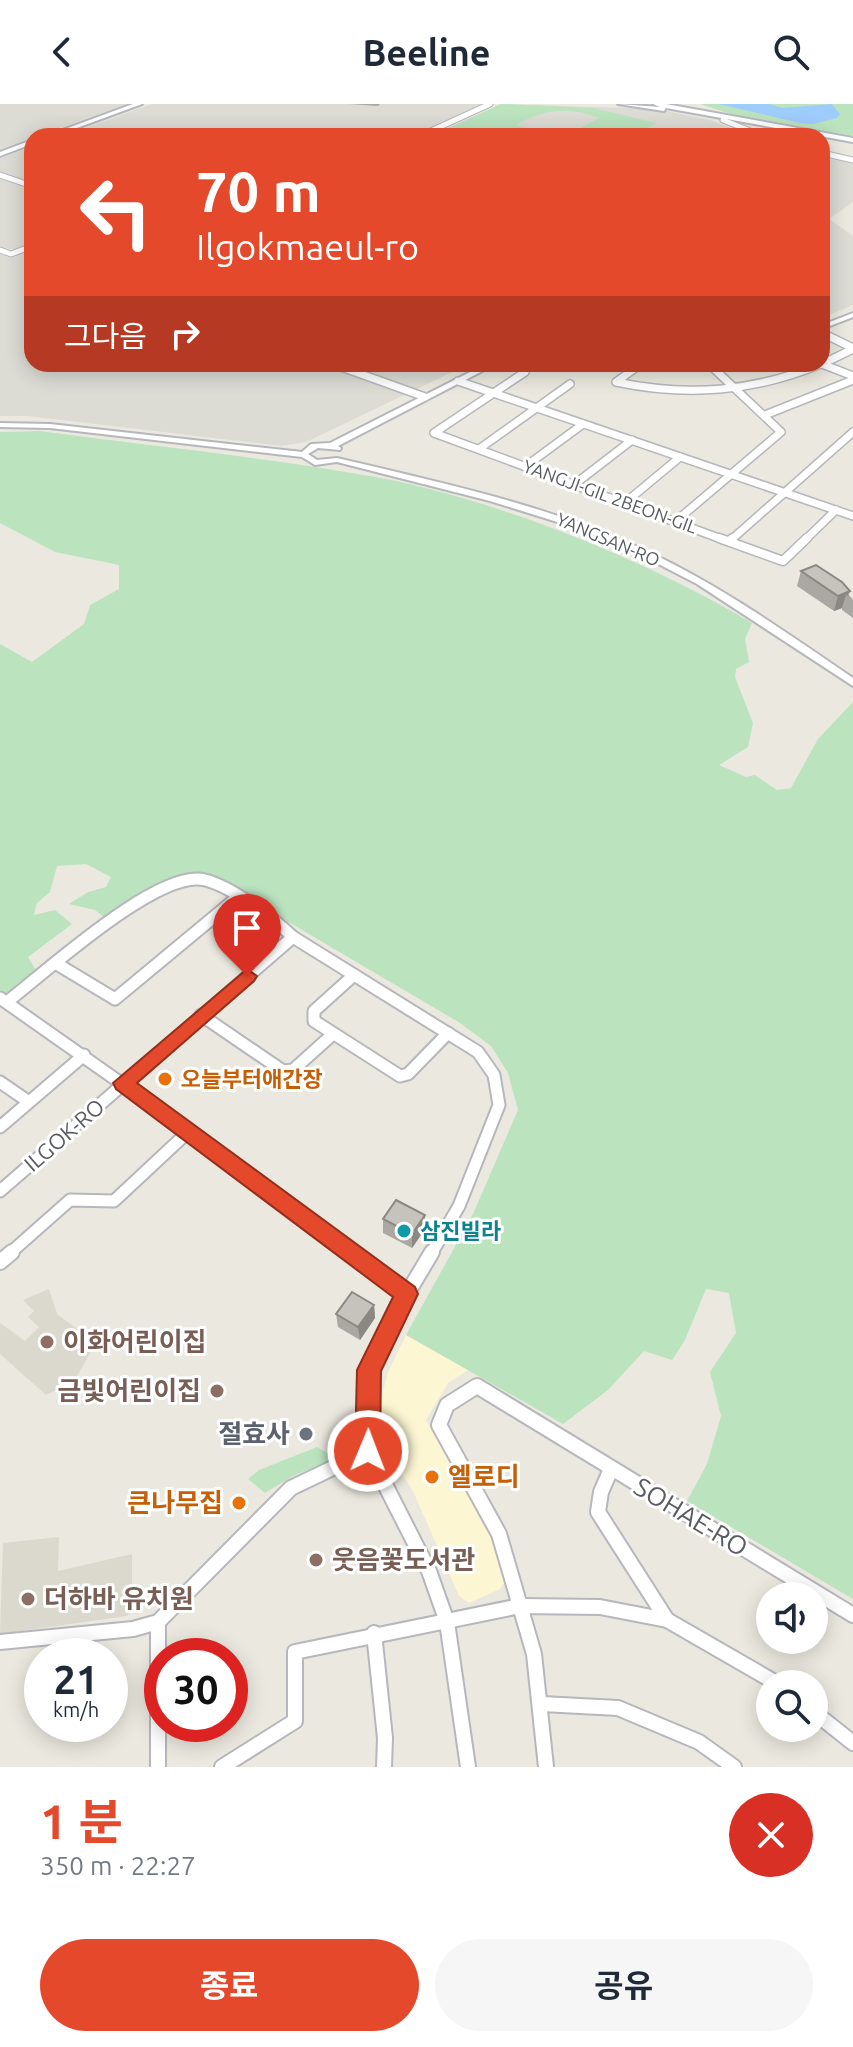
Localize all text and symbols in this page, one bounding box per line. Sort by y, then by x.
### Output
icon: back [40,30,84,74]
icon: search [769,30,813,74]
text: Beeline [362,32,491,73]
icon: left [64,160,168,264]
text: 70 m [196,160,321,223]
text: Ilgokmaeul-ro [196,226,419,267]
icon: right [163,312,207,356]
text: 그다음 [64,319,147,353]
street label: YANGJI-GIL 2BEON-GIL [521,455,700,537]
street label: YANGSAN-RO [554,508,663,570]
pin [213,894,281,976]
icon: arrive [225,906,269,950]
place label: 오늘부터애간장 [181,1066,323,1091]
marker: 오늘부터애간장 [156,1070,174,1088]
street label: ILGOK-RO [19,1093,109,1176]
place label: 삼진빌라 [420,1218,501,1243]
marker: 삼진빌라 [395,1222,413,1240]
place label: 이화어린이집 [63,1327,207,1356]
marker: 이화어린이집 [38,1333,56,1351]
place label: 금빛어린이집 [57,1376,201,1405]
marker: 금빛어린이집 [208,1382,226,1400]
position arrow [326,1409,410,1493]
place label: 절효사 [218,1419,290,1448]
marker: 절효사 [297,1425,315,1443]
place label: 엘로디 [448,1462,520,1491]
marker: 엘로디 [423,1468,441,1486]
street label: SOHAE-RO [629,1471,753,1562]
place label: 큰나무집 [127,1488,223,1517]
marker: 큰나무집 [230,1494,248,1512]
place label: 웃음꽃도서관 [332,1545,476,1574]
marker: 웃음꽃도서관 [307,1551,325,1569]
map controls [756,1582,828,1742]
button: sound [756,1582,828,1654]
place label: 더하바 유치원 [44,1584,194,1613]
marker: 더하바 유치원 [19,1590,37,1608]
speed limit sign: 30 [144,1638,248,1742]
text: 21 [53,1657,99,1702]
button: search [756,1670,828,1742]
text: km/h [53,1698,99,1721]
button: close [729,1793,813,1877]
text: 1 분 [40,1794,123,1848]
text: 350 m · 22:27 [40,1851,196,1880]
button: 종료 [40,1939,419,2031]
button: 공유 [435,1939,813,2031]

